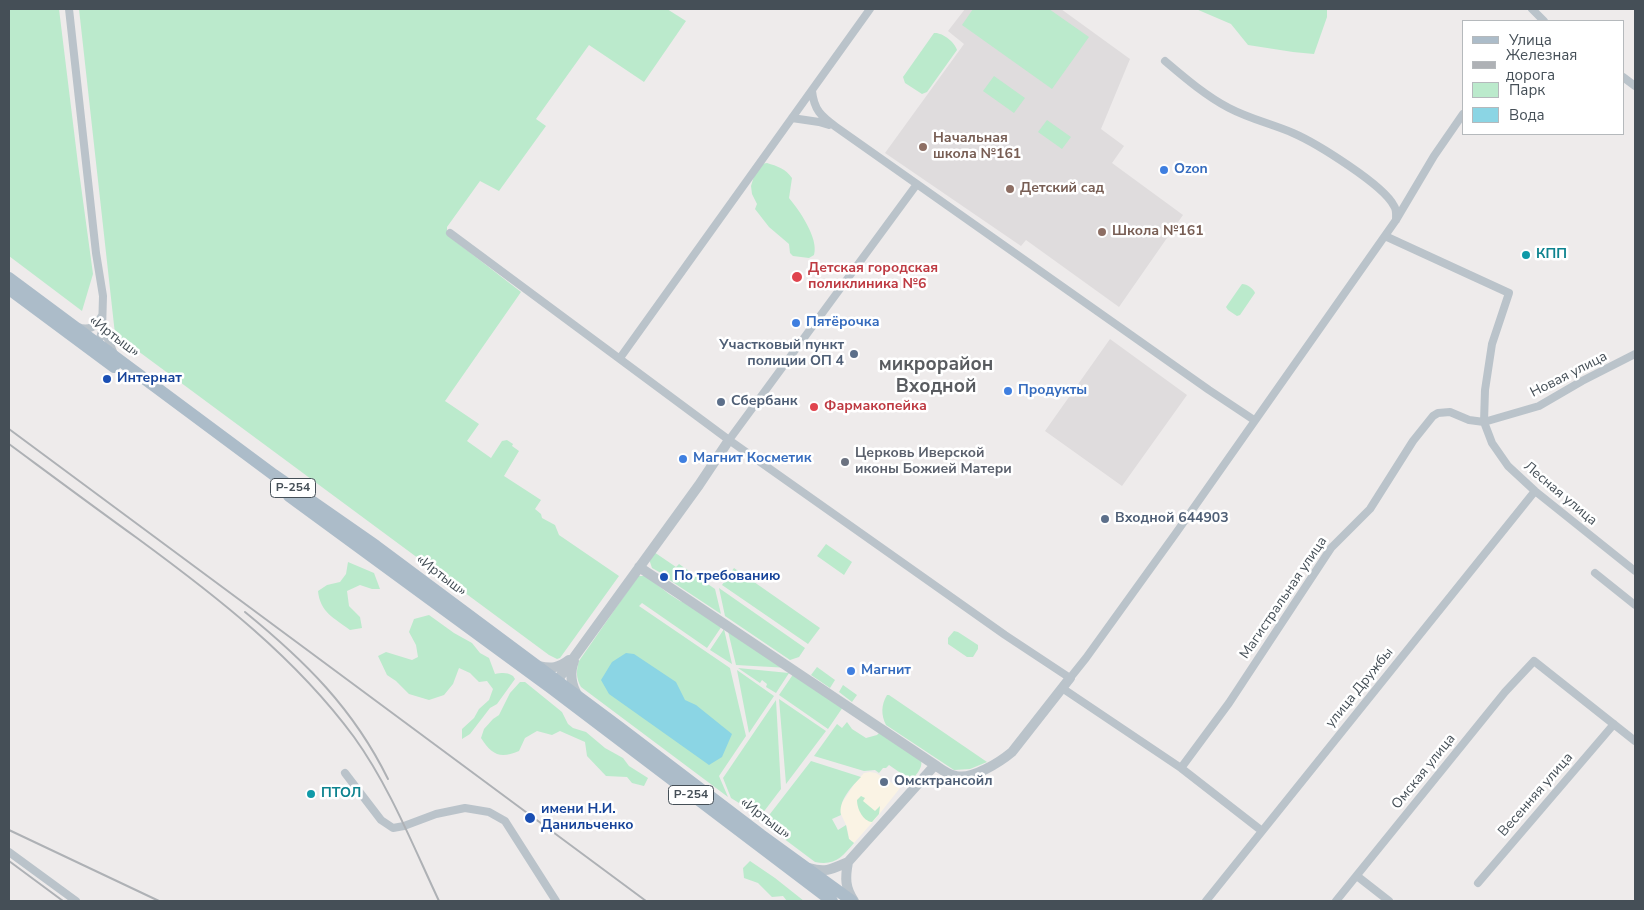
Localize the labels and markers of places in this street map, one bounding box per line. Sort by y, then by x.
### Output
place label: Начальная школа №161 [933,131,1021,164]
marker: Начальная школа №161 [917,141,929,153]
place label: Ozon [1174,162,1208,178]
marker: Ozon [1158,164,1170,176]
place label: Детский сад [1020,181,1104,197]
marker: Детский сад [1004,183,1016,195]
place label: Школа №161 [1112,224,1204,240]
marker: Школа №161 [1096,226,1108,238]
place label: КПП [1536,247,1567,263]
marker: КПП [1520,249,1532,261]
place label: Детская городская поликлиника №6 [808,261,938,294]
marker: Детская городская поликлиника №6 [790,270,804,284]
place label: Пятёрочка [806,315,879,331]
marker: Пятёрочка [790,317,802,329]
place label: Участковый пункт полиции ОП 4 [719,338,844,371]
marker: Участковый пункт полиции ОП 4 [848,348,860,360]
place label: Интернат [117,371,182,387]
marker: Интернат [101,373,113,385]
place label: Продукты [1018,383,1087,399]
marker: Продукты [1002,385,1014,397]
place label: Сбербанк [731,394,798,410]
marker: Сбербанк [715,396,727,408]
place label: Фармакопейка [824,399,927,415]
marker: Фармакопейка [808,401,820,413]
place label: Церковь Иверской иконы Божией Матери [855,446,1012,478]
place label: Магнит Косметик [693,451,811,467]
marker: Магнит Косметик [677,453,689,465]
marker: Церковь Иверской иконы Божией Матери [839,456,851,468]
place label: Входной 644903 [1115,511,1229,527]
marker: Входной 644903 [1099,513,1111,525]
place label: По требованию [674,569,780,585]
marker: По требованию [658,571,670,583]
place label: Магнит [861,663,911,679]
marker: Магнит [845,665,857,677]
place label: Омсктрансойл [894,774,993,790]
marker: Омсктрансойл [878,776,890,788]
place label: ПТОЛ [321,786,361,802]
marker: ПТОЛ [305,788,317,800]
place label: имени Н.И. Данильченко [541,802,634,834]
marker: имени Н.И. Данильченко [523,811,537,825]

